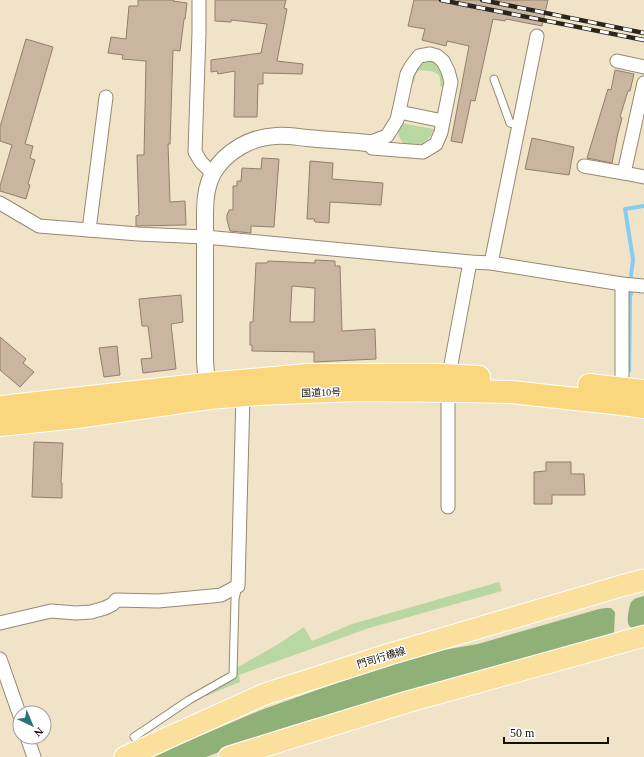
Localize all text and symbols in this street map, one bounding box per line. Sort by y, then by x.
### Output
street label: 国道10号 [301,386,341,399]
street label: 門司行橋線 [356,645,407,670]
north arrow [12,705,52,745]
scale bar [504,719,608,745]
text: N [32,725,46,739]
text: 50 m [510,726,535,740]

